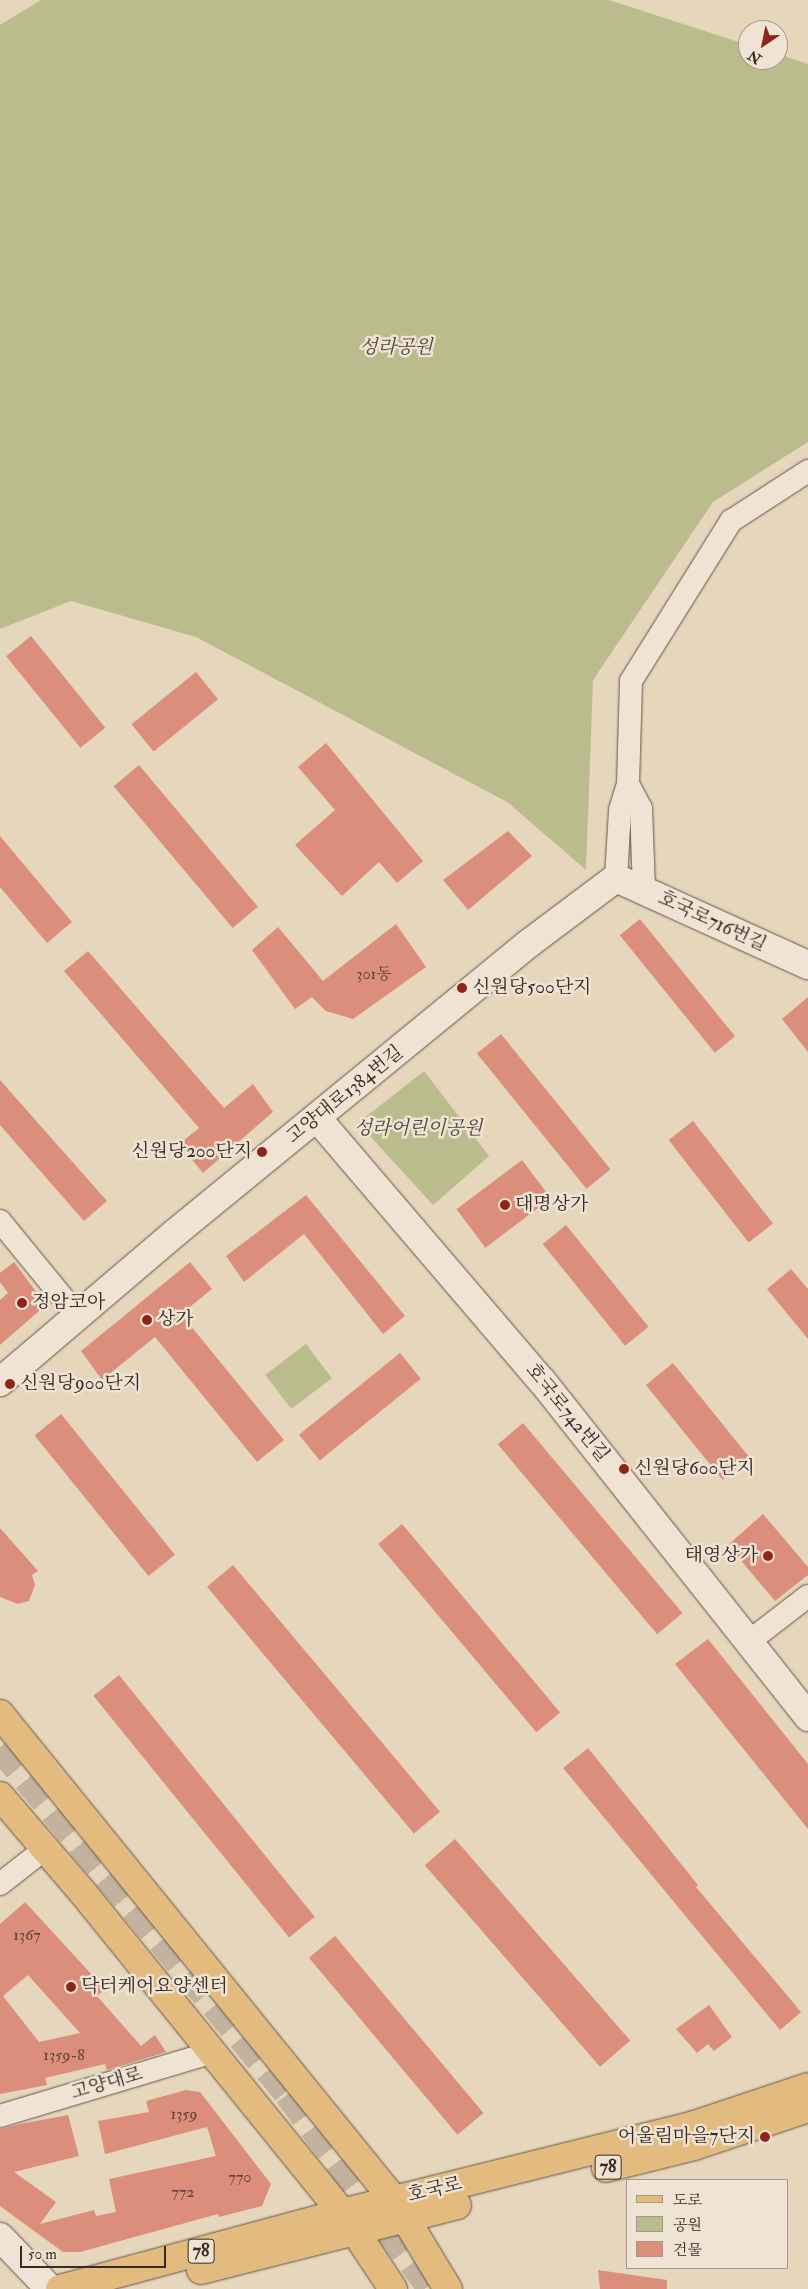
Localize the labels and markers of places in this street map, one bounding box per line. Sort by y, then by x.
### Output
place label: 신원당500단지 [472,977,591,999]
marker: 신원당500단지 [456,982,468,994]
place label: 신원당200단지 [131,1141,252,1163]
marker: 신원당200단지 [256,1146,268,1158]
place label: 대명상가 [515,1194,588,1216]
marker: 대명상가 [499,1199,511,1211]
place label: 정암코아 [32,1292,105,1314]
marker: 정암코아 [16,1297,28,1309]
place label: 상가 [157,1309,194,1331]
marker: 상가 [141,1314,153,1326]
place label: 신원당900단지 [20,1373,141,1395]
marker: 신원당900단지 [4,1378,16,1390]
place label: 신원당600단지 [634,1458,755,1480]
marker: 신원당600단지 [618,1463,630,1475]
place label: 태영상가 [685,1545,758,1567]
marker: 태영상가 [762,1550,774,1562]
place label: 닥터케어요양센터 [81,1976,228,1998]
marker: 닥터케어요양센터 [65,1981,77,1993]
place label: 어울림마을7단지 [618,2126,755,2148]
marker: 어울림마을7단지 [759,2131,771,2143]

